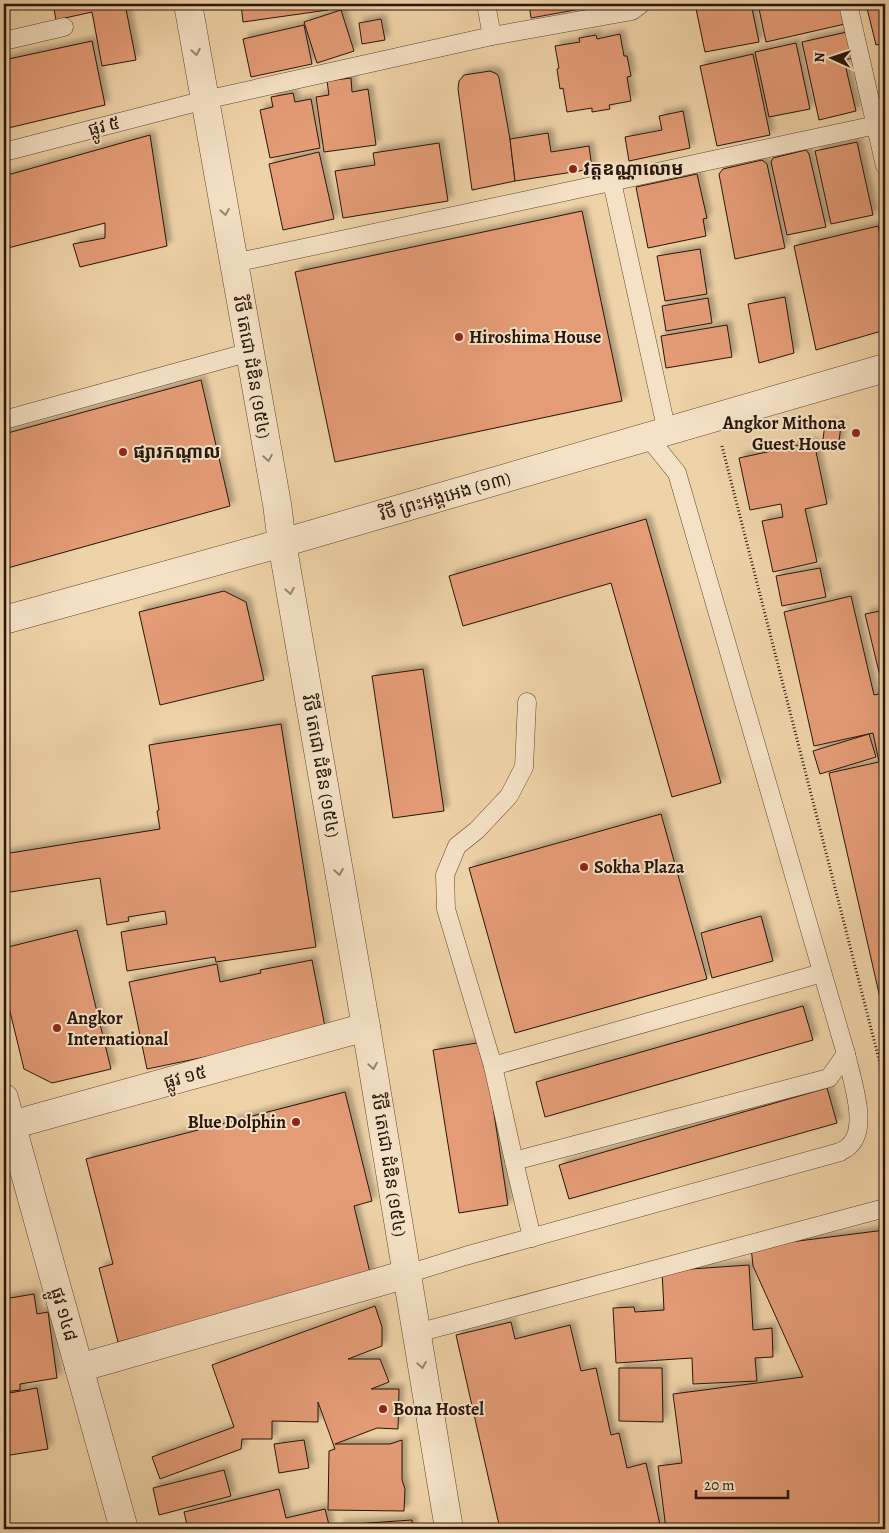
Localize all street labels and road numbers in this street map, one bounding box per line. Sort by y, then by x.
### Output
street label: ផ្លូវ ៥ [85,110,124,146]
street label: វិថី តេជោ ដំឌិន (១៥៤) [227,293,276,440]
street label: វិថី ព្រះអង្គអេង (១៣) [376,466,514,526]
street label: វិថី តេជោ ដំឌិន (១៥៤) [296,692,345,839]
street label: ផ្លូវ ១៥ [161,1060,210,1098]
street label: វិថី តេជោ ដំឌិន (១៥៤) [366,1091,412,1238]
street label: ផ្លូវ ១៤៨ [41,1284,83,1345]

